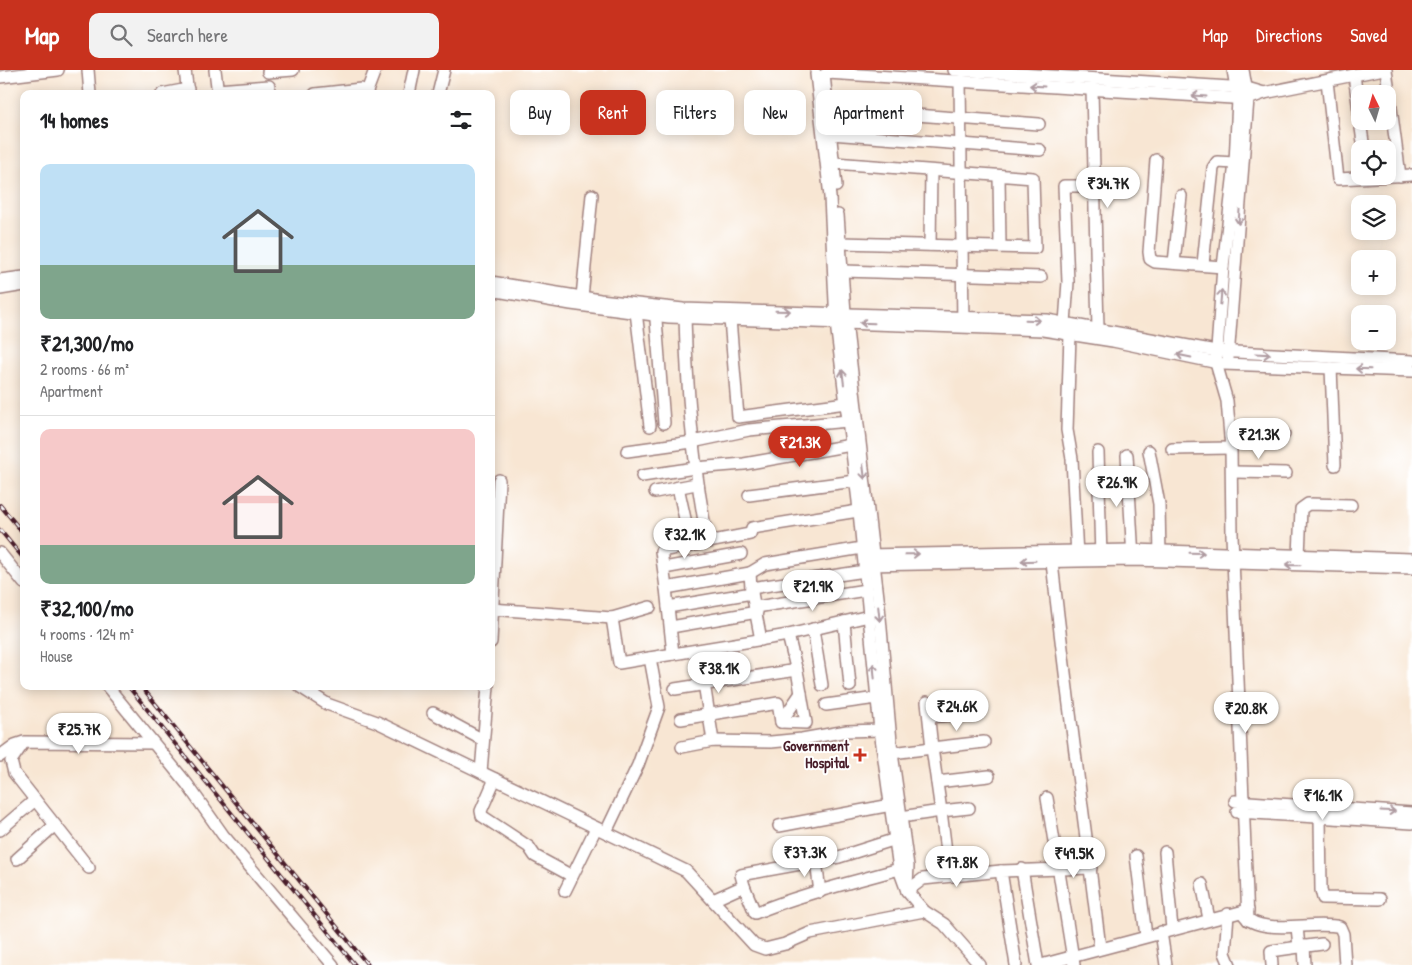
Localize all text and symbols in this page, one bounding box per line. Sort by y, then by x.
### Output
search box [89,13,439,58]
text: Map [25,19,59,51]
icon: search [107,21,135,49]
text: Search here [147,22,228,48]
text: Map [1203,23,1228,48]
text: Directions [1256,23,1322,48]
text: Saved [1350,23,1387,48]
one-way arrow [1029,82,1045,91]
north arrow [1351,85,1396,130]
map controls [1351,85,1396,350]
chip: Buy [510,90,570,135]
chip: Rent [580,90,646,135]
chip: Filters [656,90,734,135]
chip: New [744,90,806,135]
chip: Apartment [816,90,922,135]
one-way arrow [1191,92,1207,101]
text: 14 homes [40,106,108,135]
icon: filters [447,106,475,134]
button: locate [1351,140,1396,185]
pin: ₹34.7K [1067,166,1149,209]
text: ₹34.7K [1087,172,1129,194]
button: layers [1351,195,1396,240]
icon: home [213,196,303,286]
one-way arrow [1234,209,1244,225]
button: + [1351,250,1396,295]
one-way arrow [1216,289,1225,305]
button: − [1351,305,1396,350]
one-way arrow [774,306,791,316]
one-way arrow [1024,315,1041,325]
one-way arrow [859,319,875,328]
text: ₹21,300/mo [40,329,134,358]
one-way arrow [1254,349,1270,358]
one-way arrow [1177,351,1193,360]
text: 2 rooms · 66 m² [40,358,129,380]
one-way arrow [1356,365,1372,374]
one-way arrow [838,369,848,385]
text: Apartment [40,380,103,402]
pin: ₹21.3K [1218,418,1300,460]
text: ₹21.3K [1238,423,1280,445]
pin: ₹21.3K [759,426,841,468]
text: ₹21.3K [779,431,821,453]
icon: home [213,462,303,552]
one-way arrow [859,463,869,479]
pin: ₹26.9K [1076,466,1158,508]
text: ₹26.9K [1097,471,1137,493]
pin: ₹32.1K [644,518,726,560]
text: ₹32.1K [664,523,706,545]
one-way arrow [1188,548,1204,558]
one-way arrow [903,549,919,559]
one-way arrow [1020,557,1036,566]
one-way arrow [1286,560,1302,570]
pin: ₹21.9K [772,570,854,612]
text: ₹21.9K [793,575,833,597]
text: ₹32,100/mo [40,594,134,623]
one-way arrow [874,606,884,622]
text: 4 rooms · 124 m² [40,623,134,645]
text: House [40,645,73,667]
pin: ₹38.1K [678,652,760,694]
text: ₹38.1K [699,657,739,679]
one-way arrow [870,663,879,679]
pin: ₹24.6K [916,690,998,732]
pin: ₹20.8K [1205,692,1287,734]
text: ₹24.6K [937,695,977,717]
text: ₹20.8K [1225,697,1267,719]
pin: ₹25.7K [38,712,120,755]
text: ₹25.7K [57,718,101,740]
place label: Government Hospital [783,735,850,774]
marker: Government Hospital [853,748,867,762]
pin: ₹16.1K [1282,778,1364,821]
text: ₹16.1K [1304,784,1342,806]
one-way arrow [1380,807,1396,816]
pin: ₹37.3K [764,836,846,878]
pin: ₹49.5K [1033,836,1115,879]
text: ₹37.3K [783,841,827,863]
text: ₹49.5K [1054,842,1094,864]
pin: ₹17.8K [916,846,998,888]
text: ₹17.8K [936,851,978,873]

